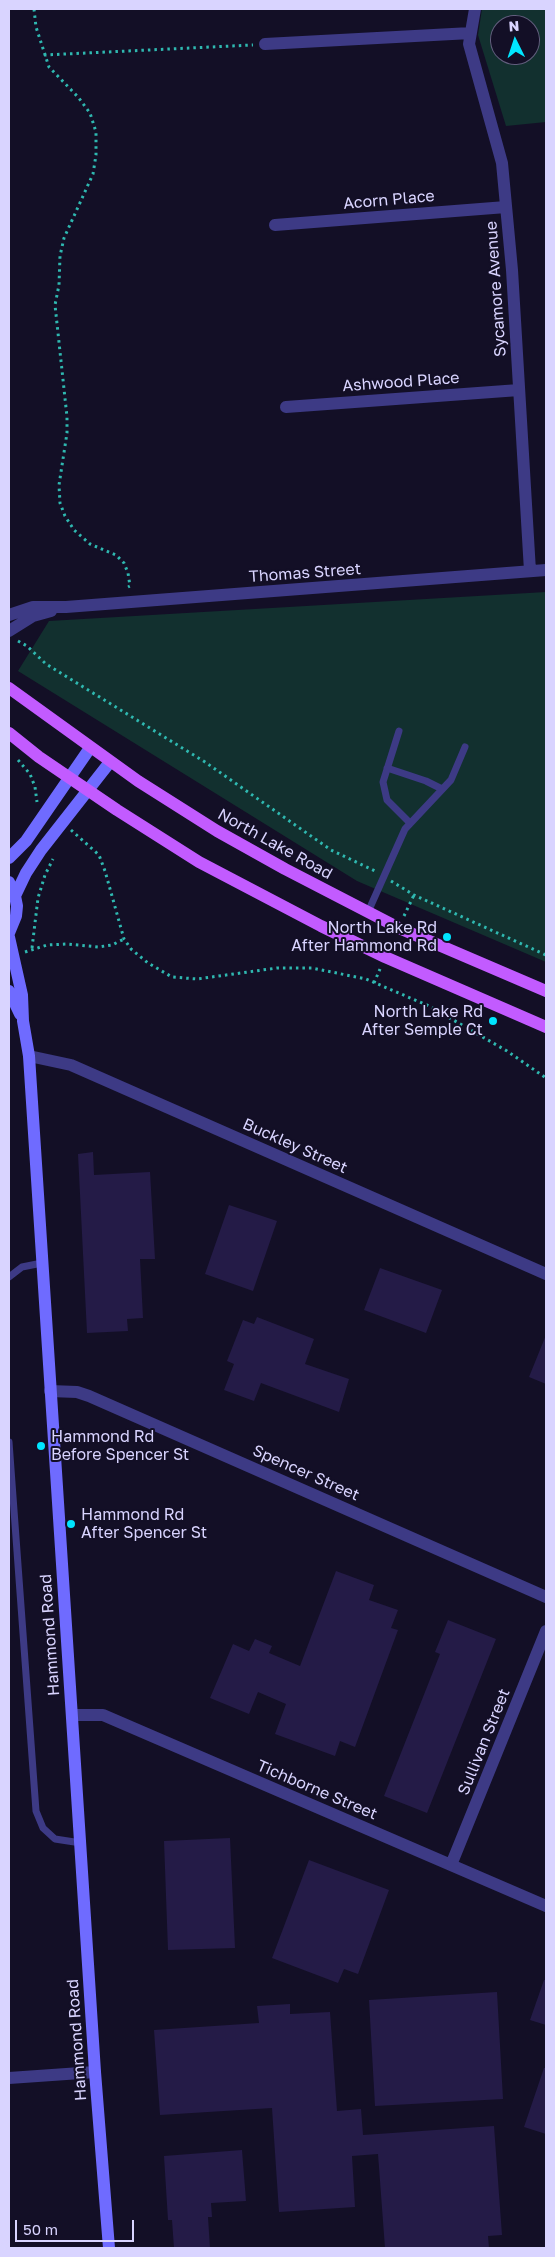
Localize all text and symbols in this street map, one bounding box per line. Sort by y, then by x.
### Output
north arrow [490,15,540,65]
text: N [508,17,520,34]
street label: Acorn Place [343,186,435,214]
street label: Sycamore Avenue [482,220,510,358]
street label: Ashwood Place [342,368,460,396]
street label: Thomas Street [248,560,362,586]
street label: North Lake Road [214,805,336,883]
place label: North Lake Rd After Hammond Rd [291,918,437,956]
marker: North Lake Rd After Hammond Rd [441,931,453,943]
place label: North Lake Rd After Semple Ct [362,1002,483,1040]
marker: North Lake Rd After Semple Ct [487,1015,499,1027]
street label: Buckley Street [240,1114,350,1178]
place label: Hammond Rd Before Spencer St [51,1427,189,1465]
marker: Hammond Rd Before Spencer St [35,1440,47,1452]
street label: Spencer Street [250,1441,362,1505]
place label: Hammond Rd After Spencer St [81,1505,207,1543]
marker: Hammond Rd After Spencer St [65,1518,77,1530]
street label: Hammond Road [36,1573,64,1697]
street label: Sullivan Street [454,1686,514,1798]
street label: Tichborne Street [254,1756,380,1824]
street label: Hammond Road [63,1978,91,2102]
scale bar [18,2210,136,2242]
text: 50 m [23,2220,58,2238]

